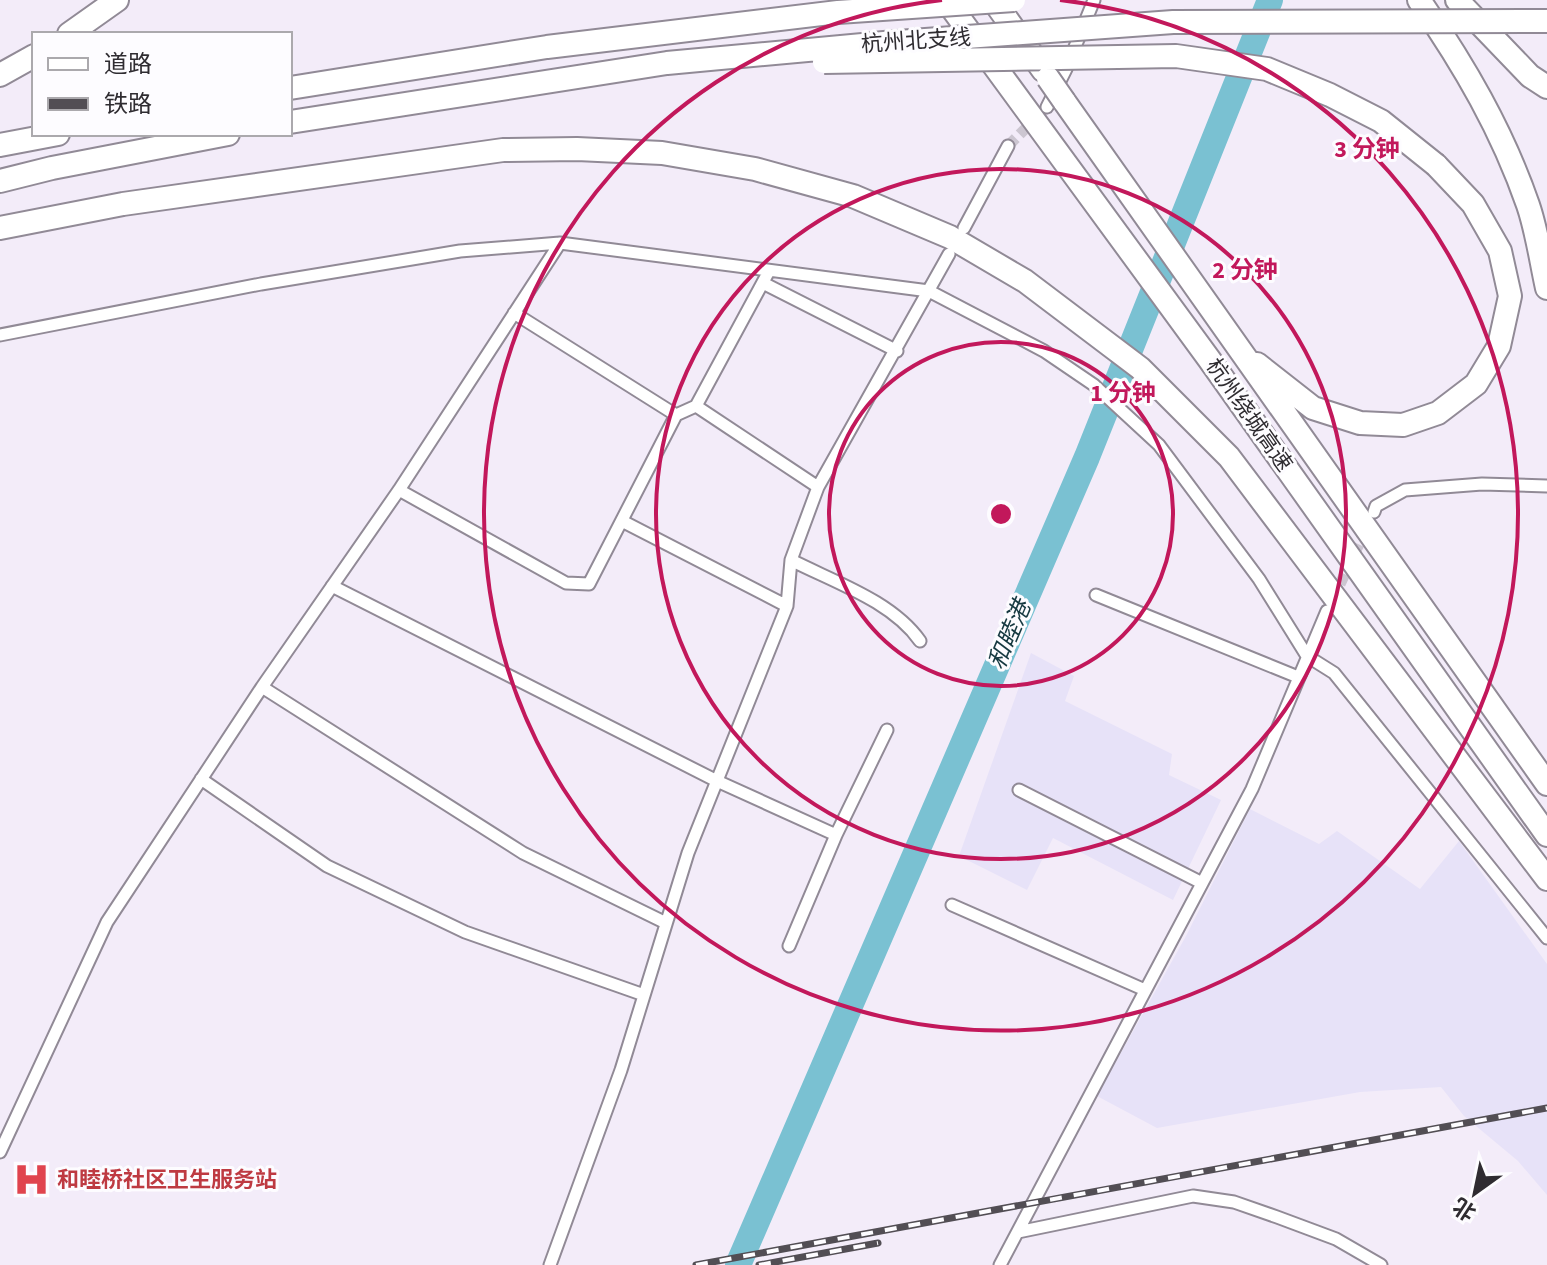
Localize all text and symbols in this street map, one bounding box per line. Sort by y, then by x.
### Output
street label: 杭州北支线 [860,21,972,61]
legend [32,32,292,136]
text: 道路 [104,47,152,82]
text: 铁路 [104,87,152,122]
text: 3 分钟 [1334,132,1400,167]
text: 2 分钟 [1212,253,1278,288]
street label: 杭州绕城高速 [1198,352,1300,478]
text: 1 分钟 [1090,376,1156,411]
centre of rings [987,500,1015,528]
water label: 和睦港 [980,592,1041,675]
north arrow [1435,1153,1515,1233]
hospital icon: 和睦桥社区卫生服务站 [12,1161,50,1199]
place label: 和睦桥社区卫生服务站 [57,1164,277,1196]
text: 北 [1447,1190,1483,1228]

